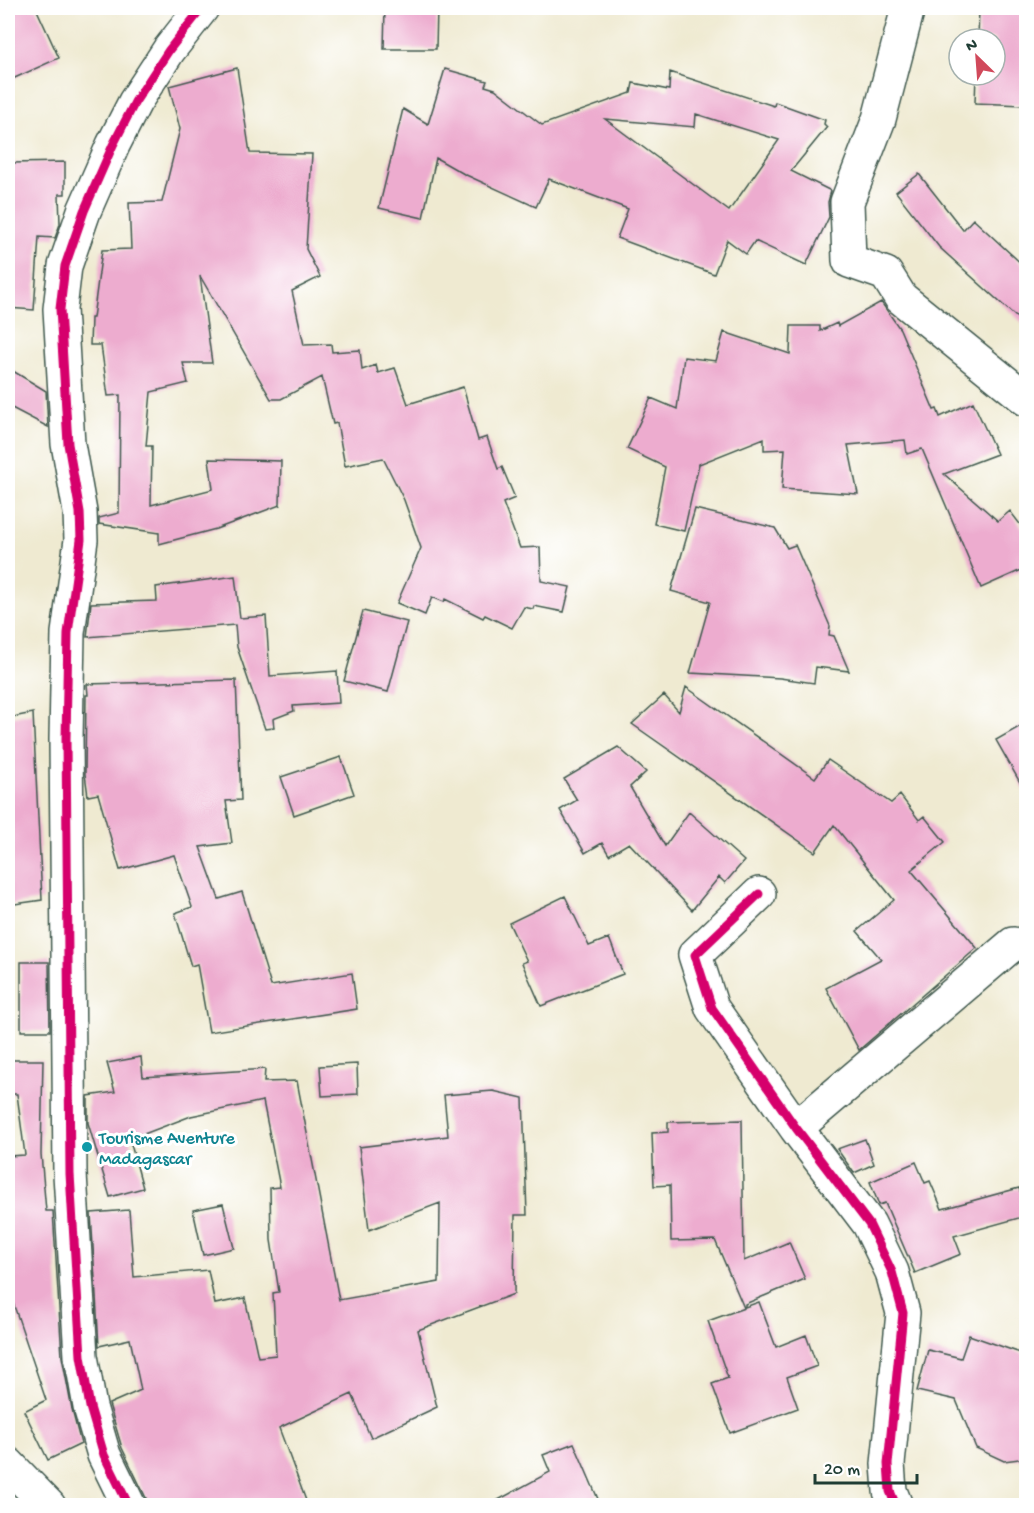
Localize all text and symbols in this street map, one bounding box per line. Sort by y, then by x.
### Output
north arrow [947,27,1007,87]
text: N [963,36,981,57]
place label: Tourisme Aventure Madagascar [98,1129,236,1171]
marker: Tourisme Aventure Madagascar [80,1140,94,1154]
scale bar [815,1447,917,1485]
text: 20 m [824,1460,860,1481]

